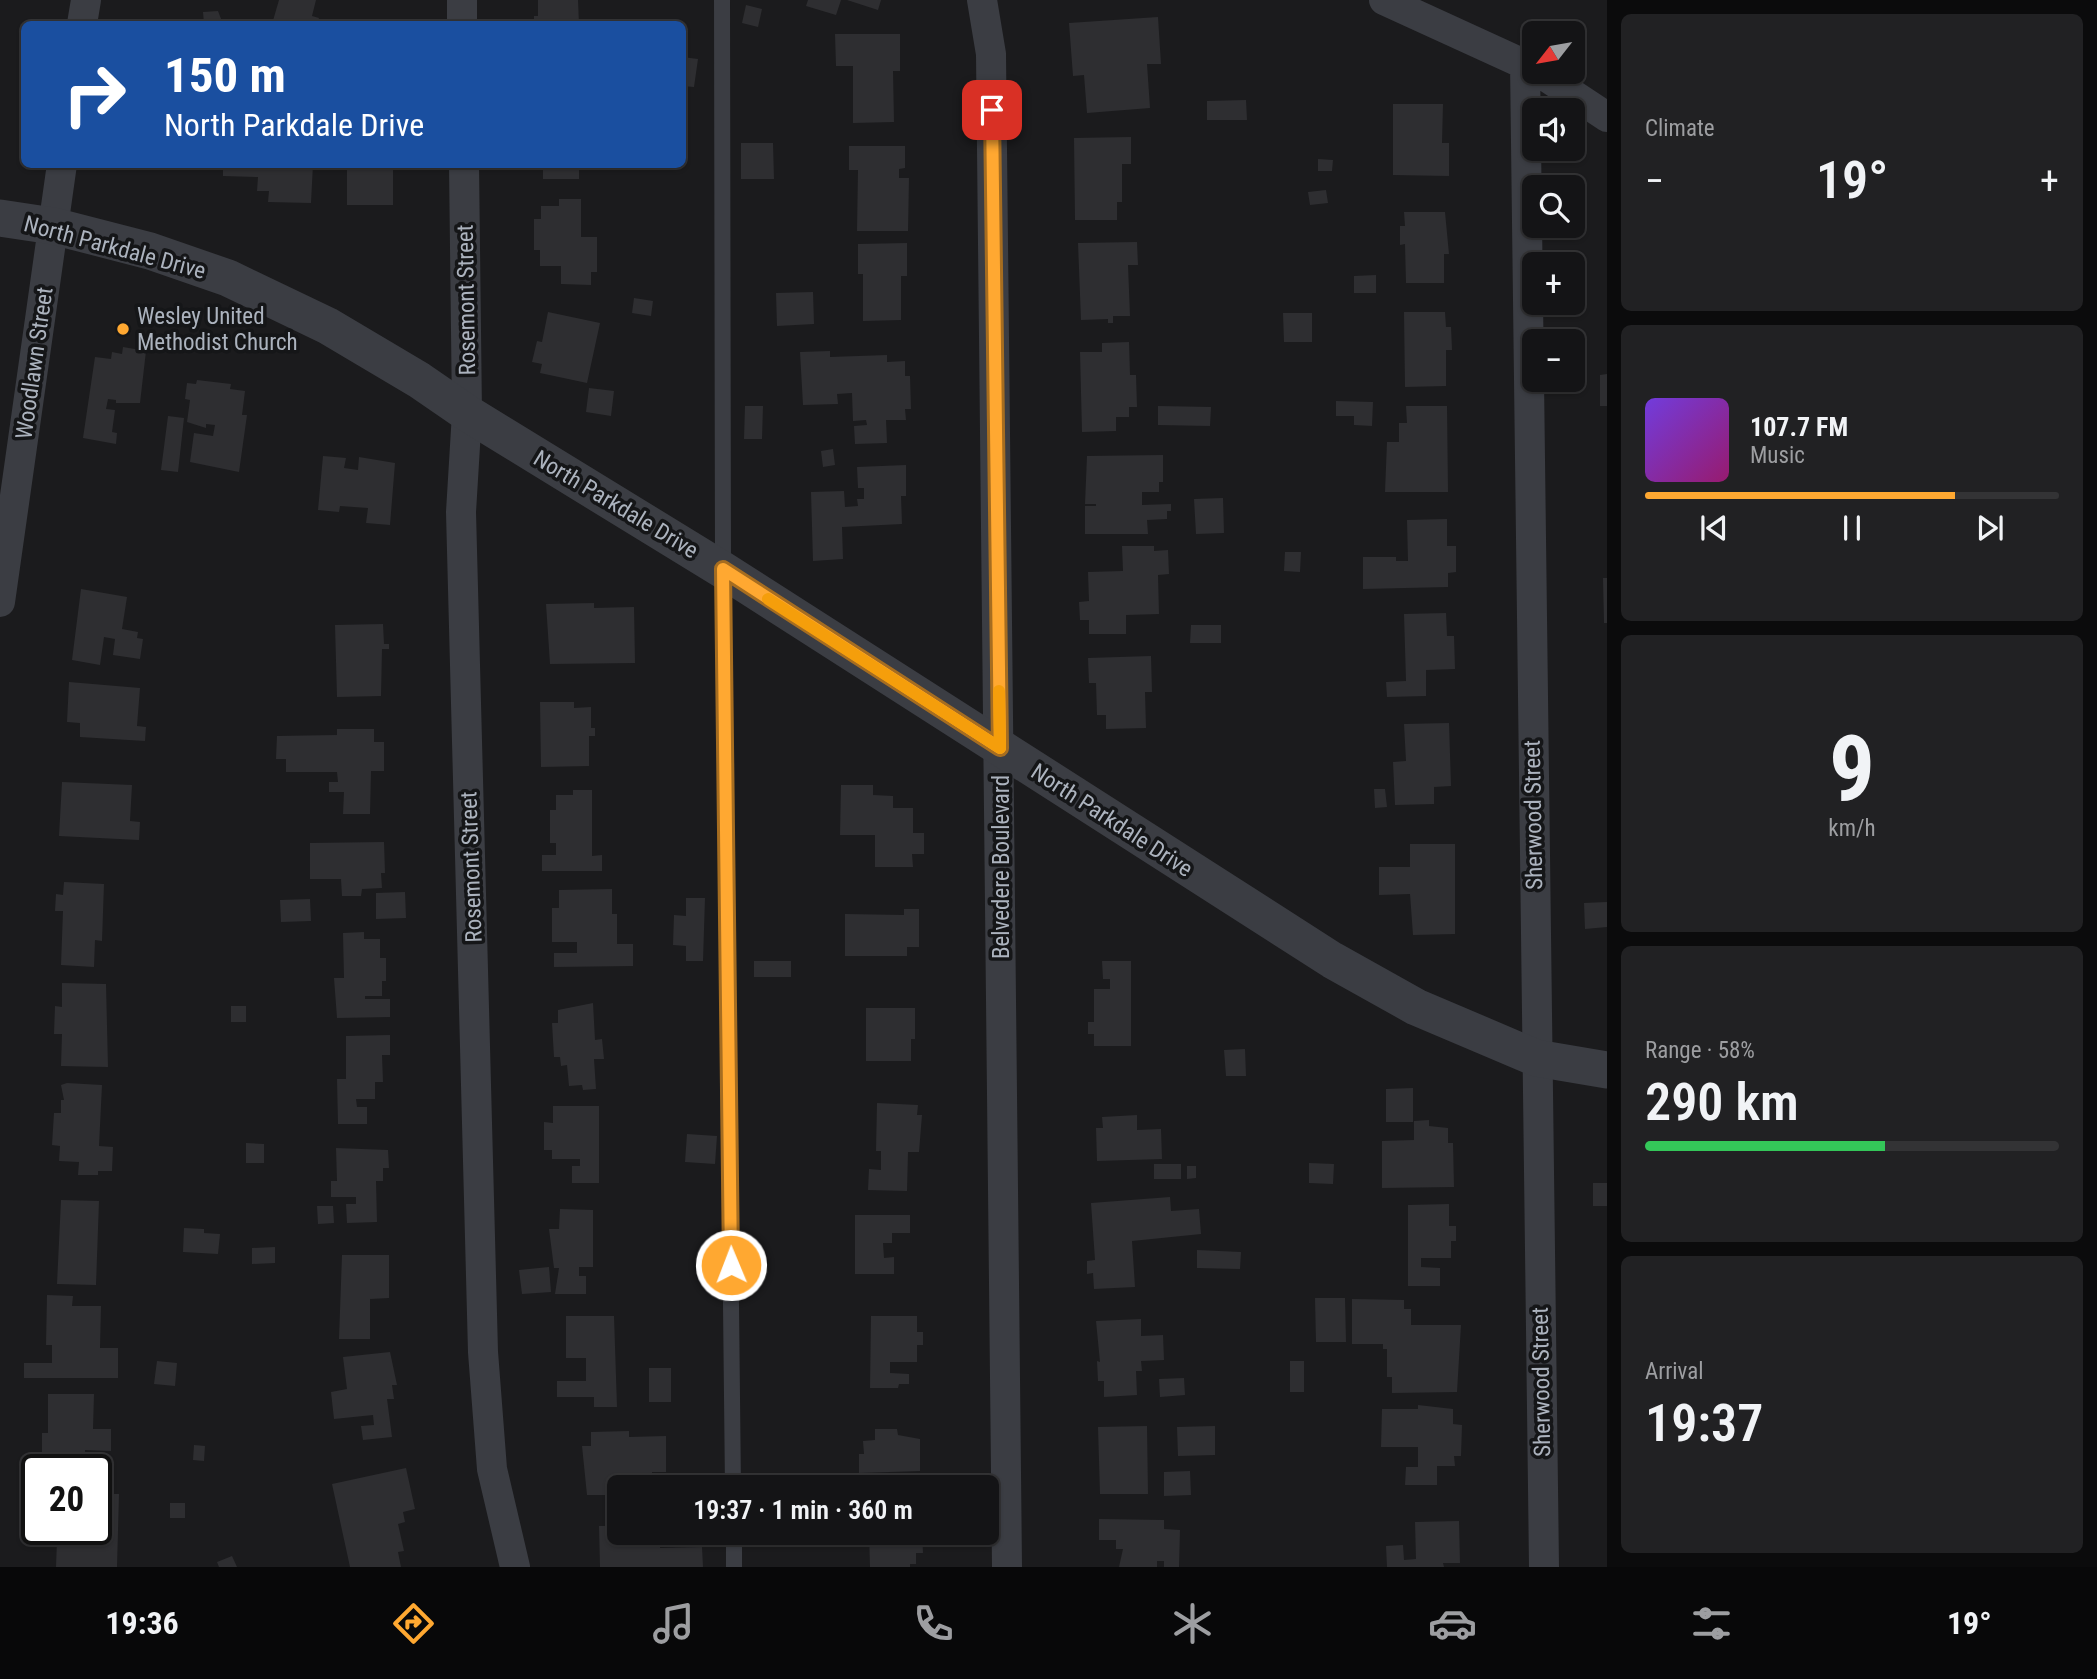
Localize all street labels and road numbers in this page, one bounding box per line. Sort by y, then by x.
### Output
street label: North Parkdale Drive [21,210,209,285]
street label: Rosemont Street [452,224,481,376]
street label: Woodlawn Street [10,285,59,441]
street label: North Parkdale Drive [529,445,703,564]
street label: Sherwood Street [1519,740,1548,890]
street label: North Parkdale Drive [1026,758,1197,883]
street label: Belvedere Boulevard [988,775,1015,959]
street label: Rosemont Street [455,791,488,943]
street label: Sherwood Street [1527,1307,1556,1457]

